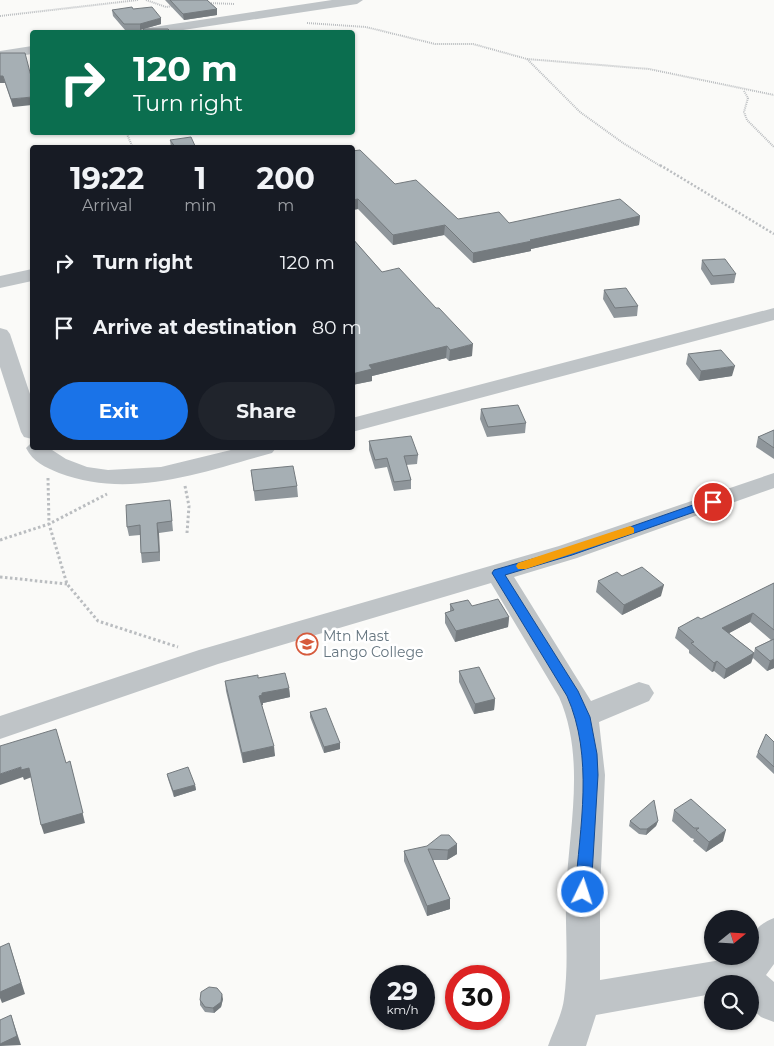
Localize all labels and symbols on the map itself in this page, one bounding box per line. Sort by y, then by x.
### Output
pin [692,481,734,523]
place label: Mtn Mast Lango College [323,627,423,661]
school or university icon: Mtn Mast Lango College [295,632,319,656]
position arrow [556,865,608,917]
north arrow [704,910,759,965]
speed limit sign: 30 [445,965,510,1030]

